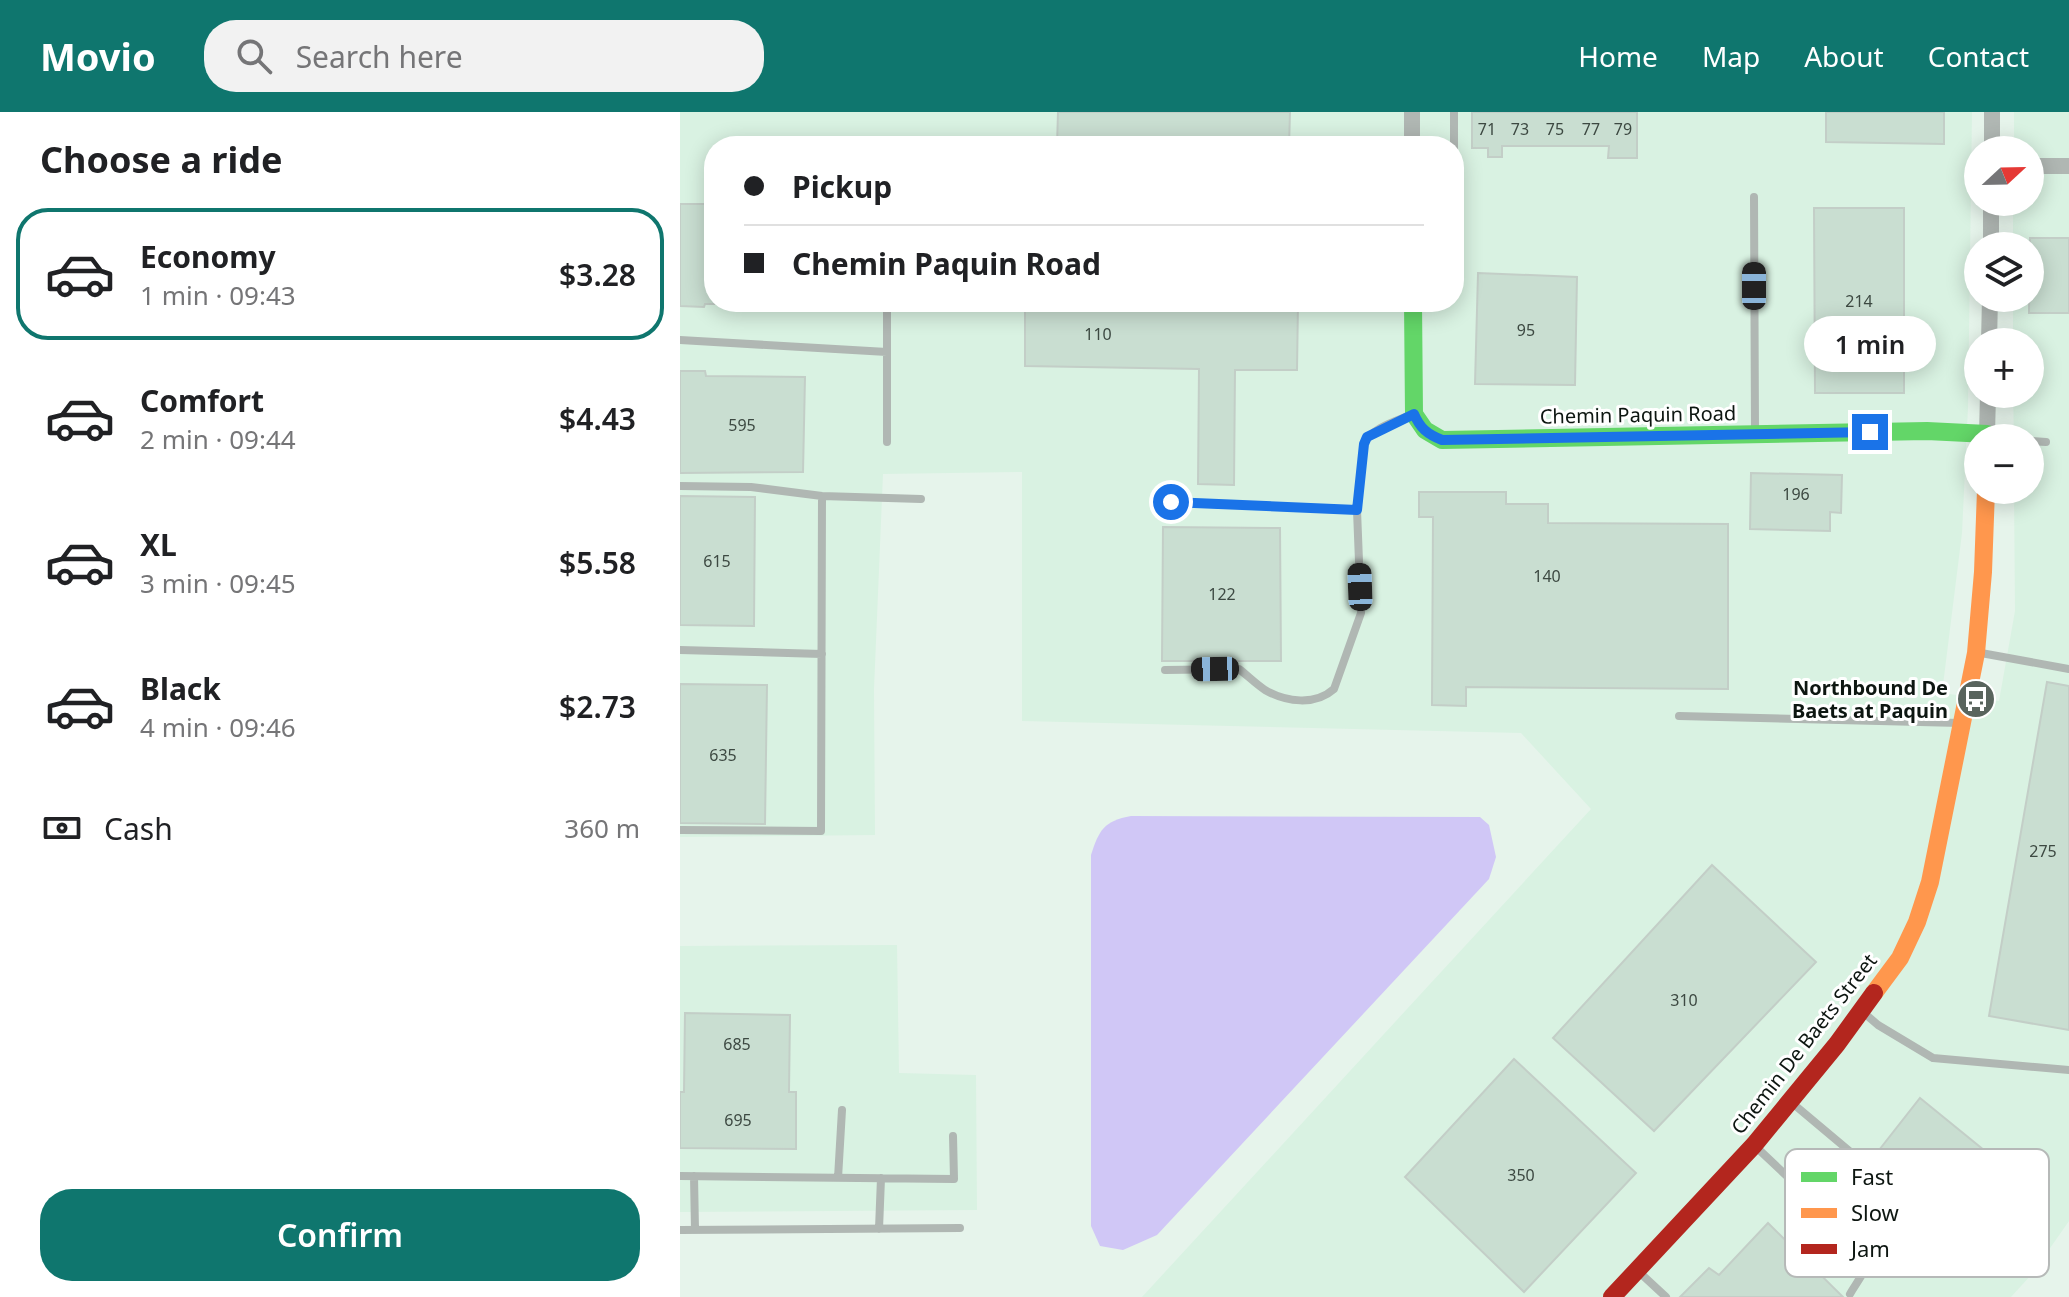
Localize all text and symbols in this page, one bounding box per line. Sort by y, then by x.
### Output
search box [204,20,764,92]
text: Movio [40,30,156,82]
icon: search [232,34,276,78]
text: Search here [296,36,463,77]
text: Home [1578,37,1658,75]
text: Map [1702,37,1760,75]
text: About [1804,37,1884,75]
text: Contact [1928,37,2029,75]
house number: 71 [1478,118,1496,140]
house number: 73 [1511,118,1529,140]
house number: 75 [1546,118,1564,140]
house number: 77 [1582,118,1600,140]
house number: 79 [1614,118,1632,140]
text: Choose a ride [40,135,282,184]
north arrow [1964,136,2044,216]
map controls [1964,136,2044,504]
text: Pickup [792,166,892,207]
button: layers [1964,232,2044,312]
text: Economy [140,236,276,277]
icon: car [44,238,116,310]
text: Chemin Paquin Road [792,243,1101,284]
text: $3.28 [559,254,636,295]
car [1742,262,1766,310]
text: 1 min · 09:43 [140,277,296,313]
house number: 214 [1845,290,1873,312]
callout: 1 min [1804,316,1936,372]
house number: 95 [1517,319,1535,341]
house number: 110 [1084,323,1112,345]
text: 1 min [1835,326,1905,362]
button: + [1964,328,2044,408]
text: Comfort [140,380,264,421]
icon: car [44,382,116,454]
text: $4.43 [559,398,636,439]
street label: Chemin Paquin Road [1540,399,1736,430]
house number: 595 [728,414,756,436]
route end [1852,414,1888,450]
text: 2 min · 09:44 [140,421,296,457]
button: − [1964,424,2044,504]
house number: 196 [1782,483,1810,505]
route start [1153,484,1189,520]
text: XL [140,524,177,565]
icon: car [44,526,116,598]
text: $5.58 [559,542,636,583]
house number: 615 [703,550,731,572]
car [1347,563,1373,611]
text: 3 min · 09:45 [140,565,296,601]
house number: 140 [1533,565,1561,587]
house number: 122 [1208,583,1236,605]
car [1191,657,1239,681]
text: Black [140,668,221,709]
icon: car [44,670,116,742]
place label: Northbound De Baets at Paquin [1792,674,1948,724]
bus stop icon: Northbound De Baets at Paquin [1955,678,1997,720]
text: $2.73 [559,686,636,727]
text: 4 min · 09:46 [140,709,296,745]
house number: 635 [709,744,737,766]
icon: cash [40,806,84,850]
text: Cash [104,808,173,849]
text: 360 m [564,810,640,846]
house number: 275 [2029,840,2057,862]
street label: Chemin De Baets Street [1725,948,1883,1140]
house number: 310 [1670,989,1698,1011]
house number: 685 [723,1033,751,1055]
house number: 695 [724,1109,752,1131]
legend [1785,1149,2049,1277]
text: Fast [1851,1161,1893,1191]
house number: 350 [1507,1164,1535,1186]
button: Confirm [40,1189,640,1281]
text: Slow [1851,1197,1900,1227]
text: Jam [1849,1233,1890,1263]

